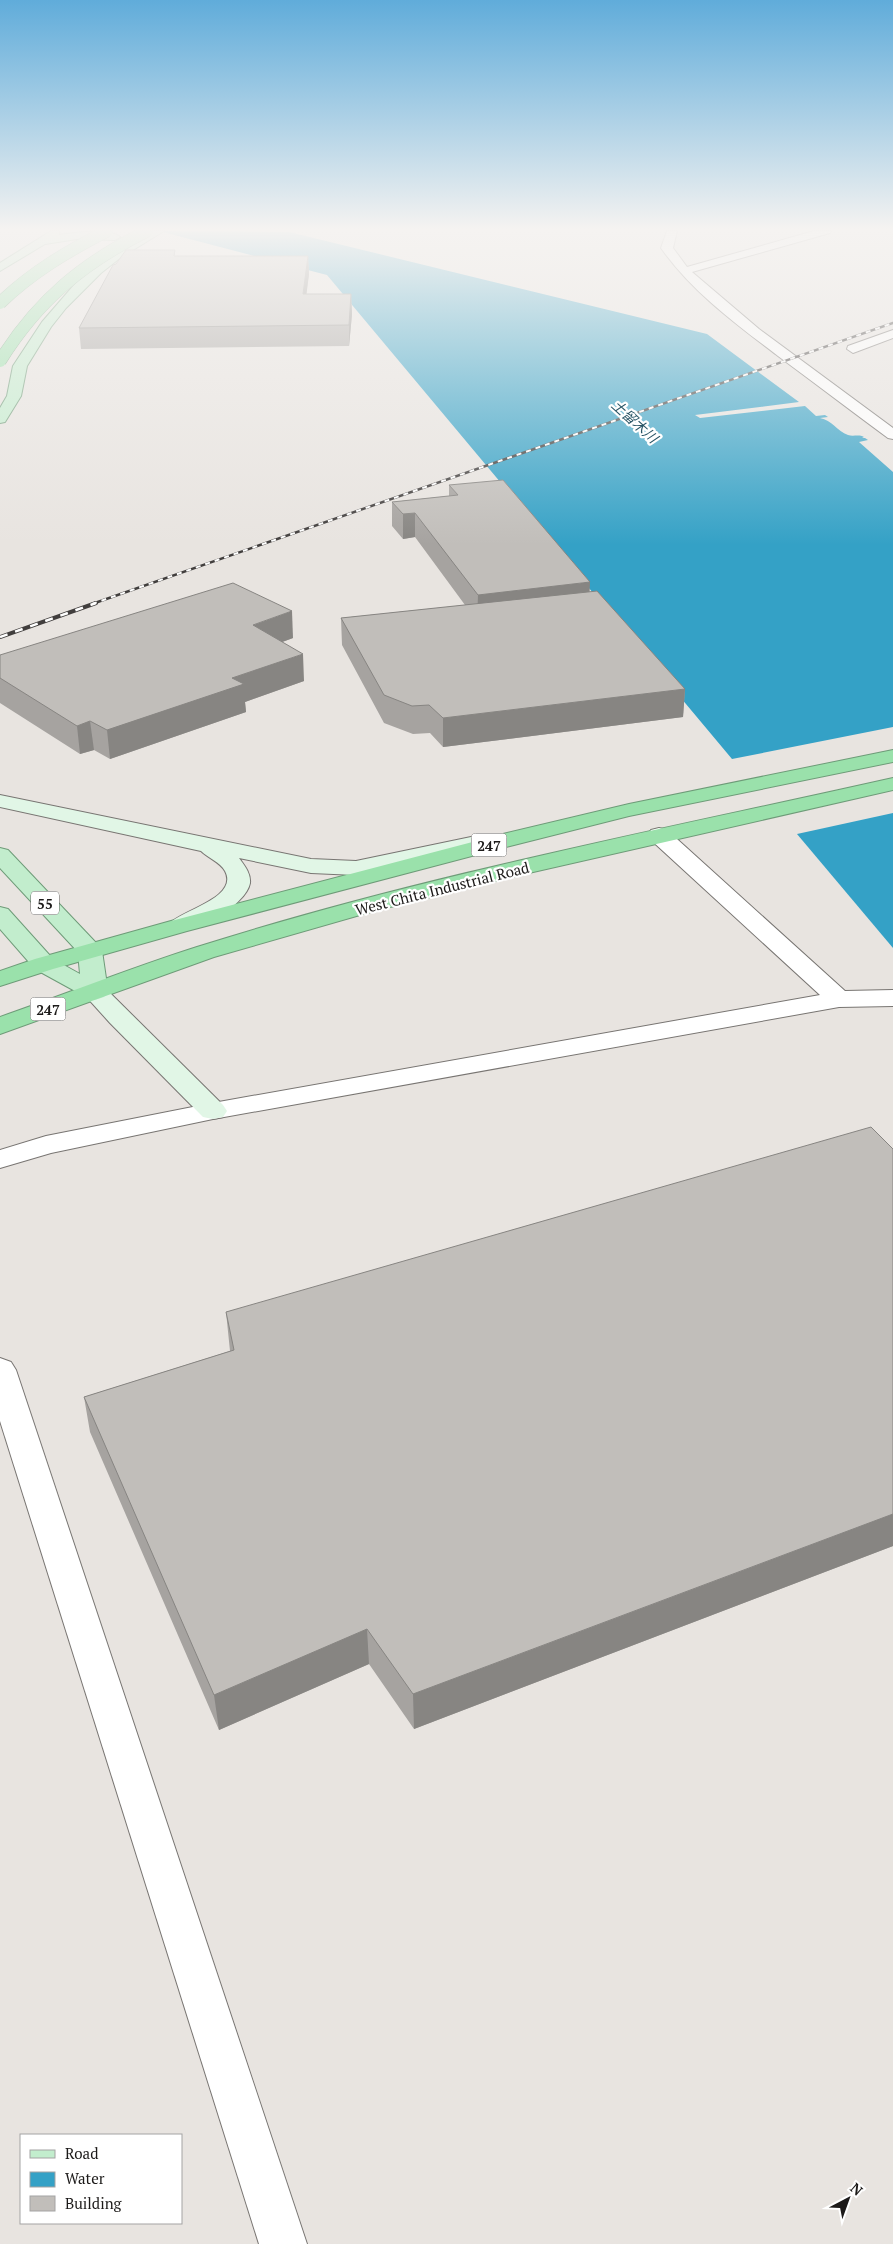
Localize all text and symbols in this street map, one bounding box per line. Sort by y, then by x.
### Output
water label: 土留木川 [608,395,664,448]
road number: 247 [472,834,506,856]
street label: West Chita Industrial Road [353,857,531,919]
road number: 55 [31,891,59,914]
road number: 247 [30,998,66,1021]
legend [20,2134,182,2224]
text: Road [65,2143,98,2163]
text: Water [65,2168,105,2188]
north arrow [823,2174,873,2224]
text: N [847,2178,867,2200]
text: Building [65,2193,123,2213]

